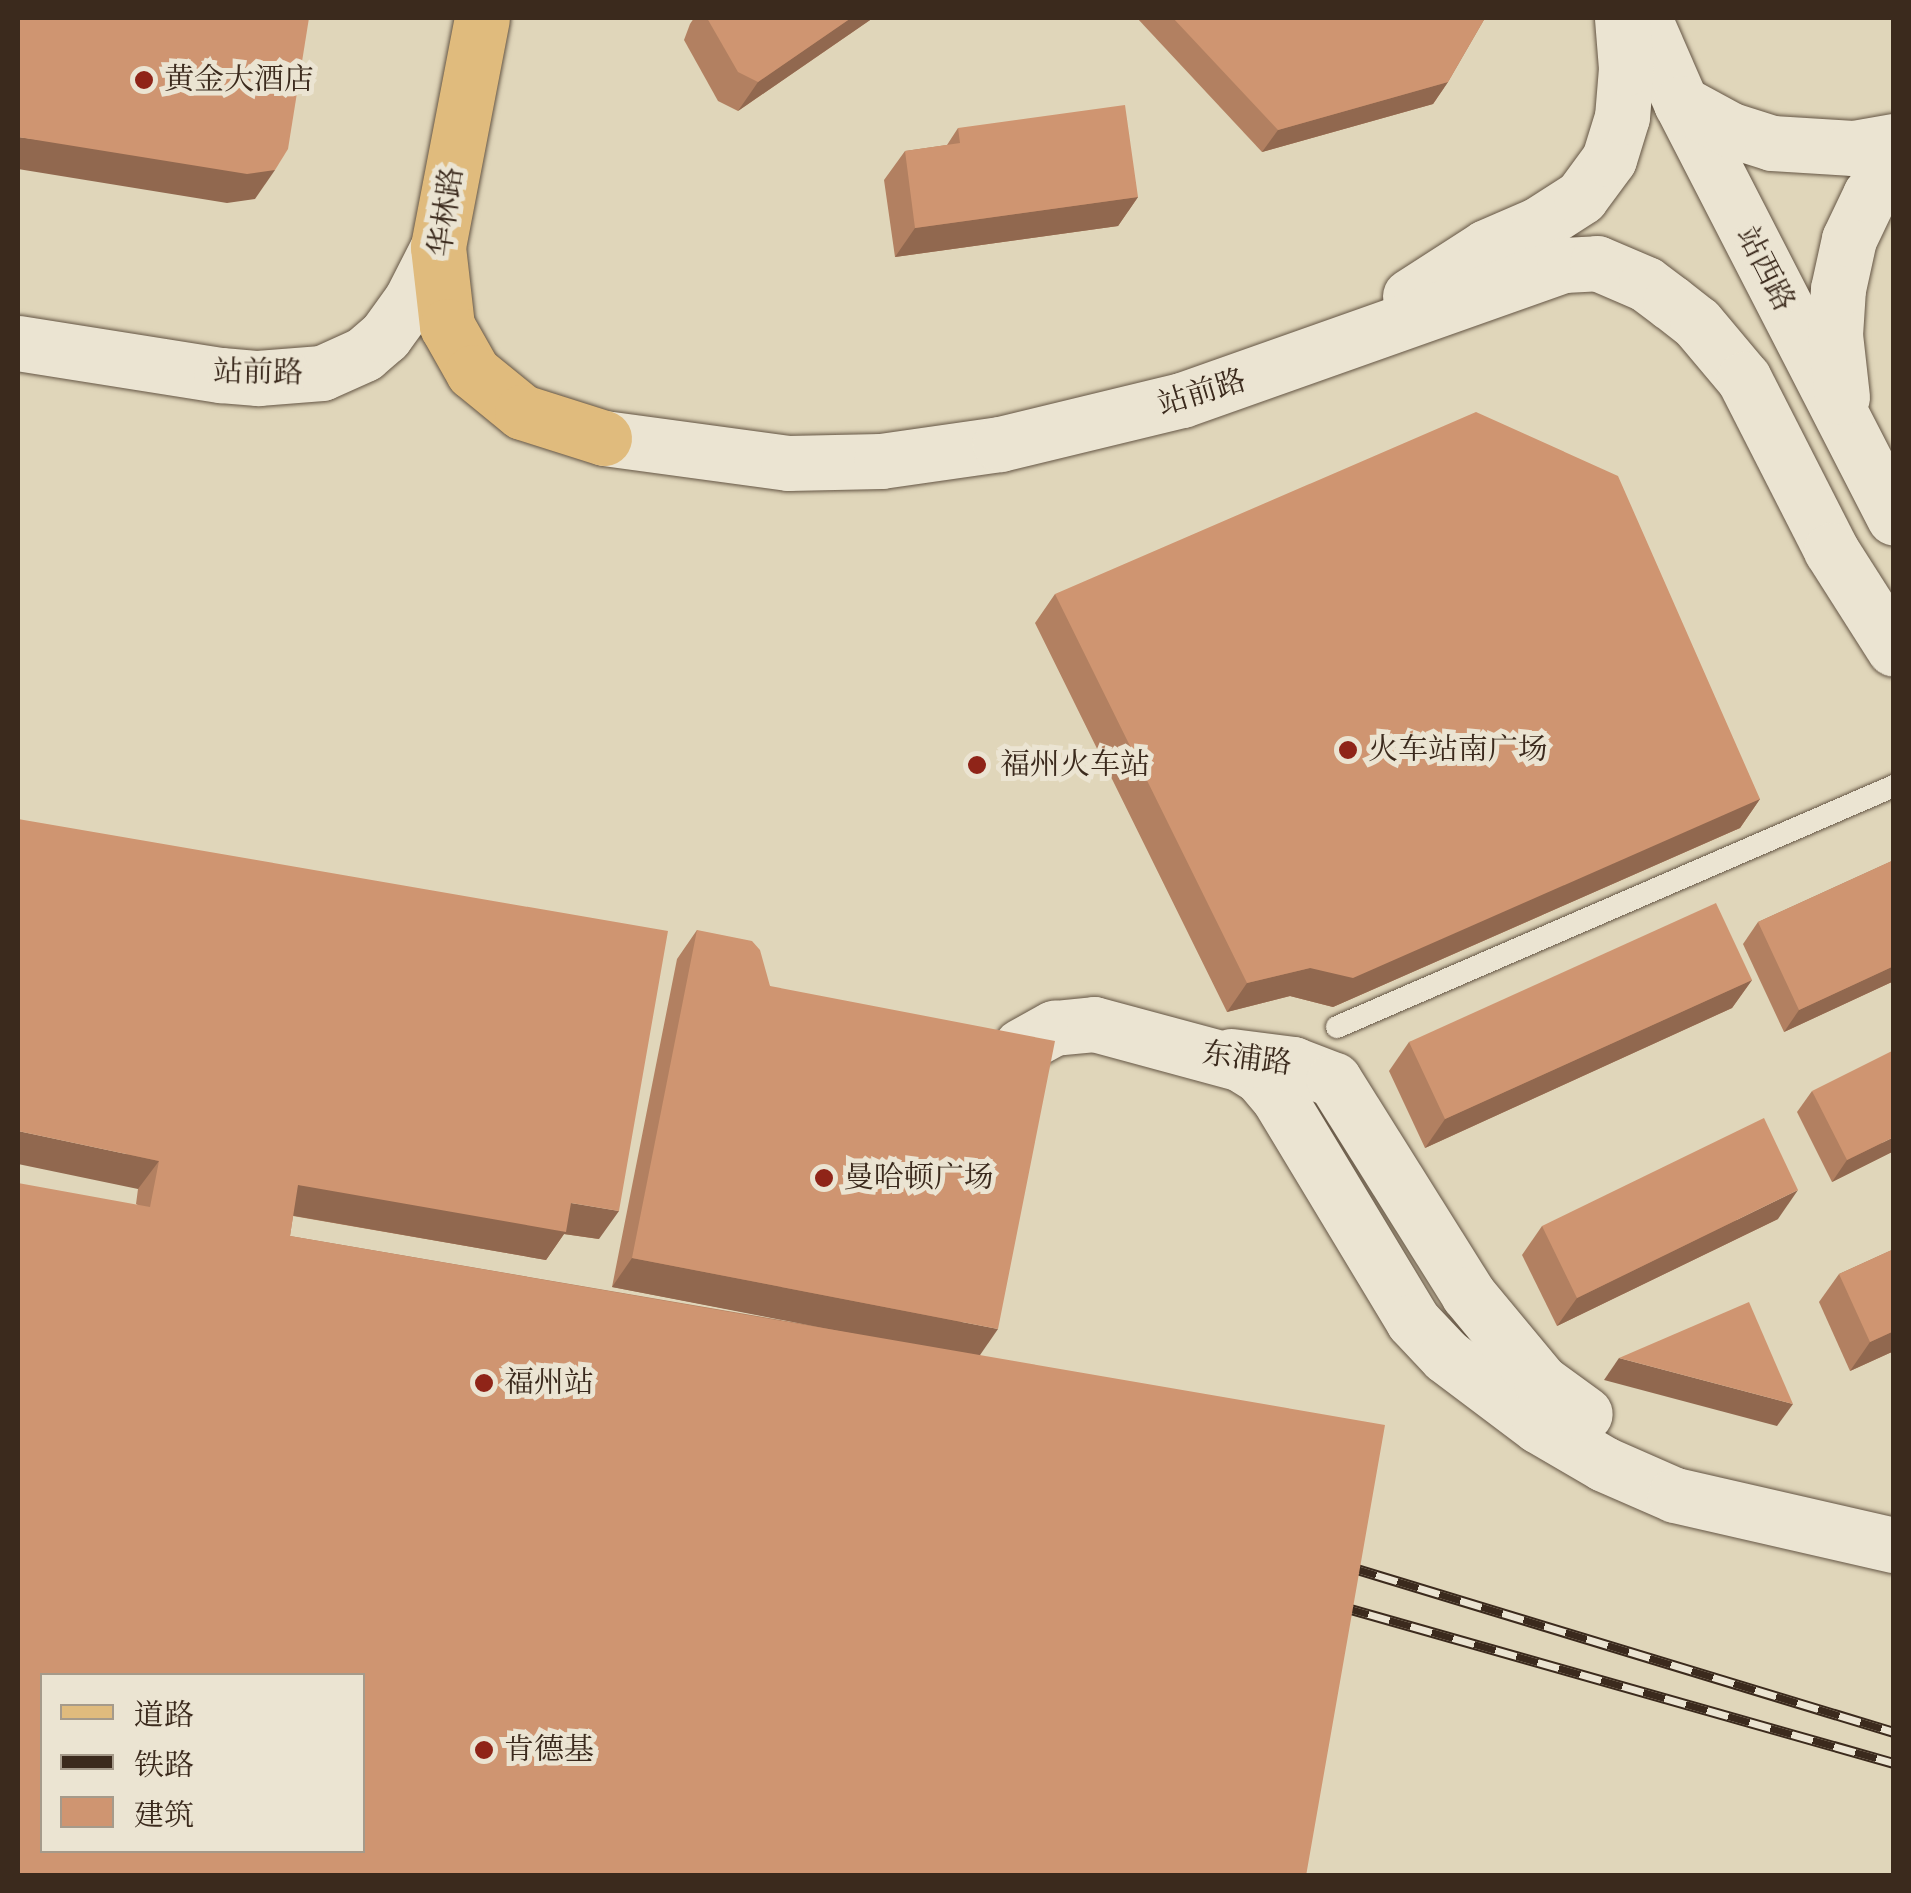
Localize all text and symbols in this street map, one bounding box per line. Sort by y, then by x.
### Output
place label: 黄金大酒店 [164,62,314,98]
marker: 黄金大酒店 [133,69,155,91]
street label: 华林路 [423,165,471,259]
street label: 站西路 [1729,221,1801,317]
street label: 站前路 [213,354,303,392]
street label: 站前路 [1154,363,1250,423]
place label: 火车站南广场 [1368,732,1548,768]
marker: 火车站南广场 [1337,739,1359,761]
place label: 福州火车站 [1000,747,1150,783]
marker: 福州火车站 [964,752,990,778]
street label: 东浦路 [1200,1036,1294,1082]
place label: 曼哈顿广场 [844,1160,994,1196]
marker: 曼哈顿广场 [813,1167,835,1189]
place label: 福州站 [504,1365,594,1401]
marker: 福州站 [473,1372,495,1394]
legend [40,1673,365,1853]
text: 道路 [134,1697,194,1735]
place label: 肯德基 [504,1732,594,1768]
marker: 肯德基 [473,1739,495,1761]
text: 铁路 [134,1747,194,1785]
text: 建筑 [134,1797,194,1835]

